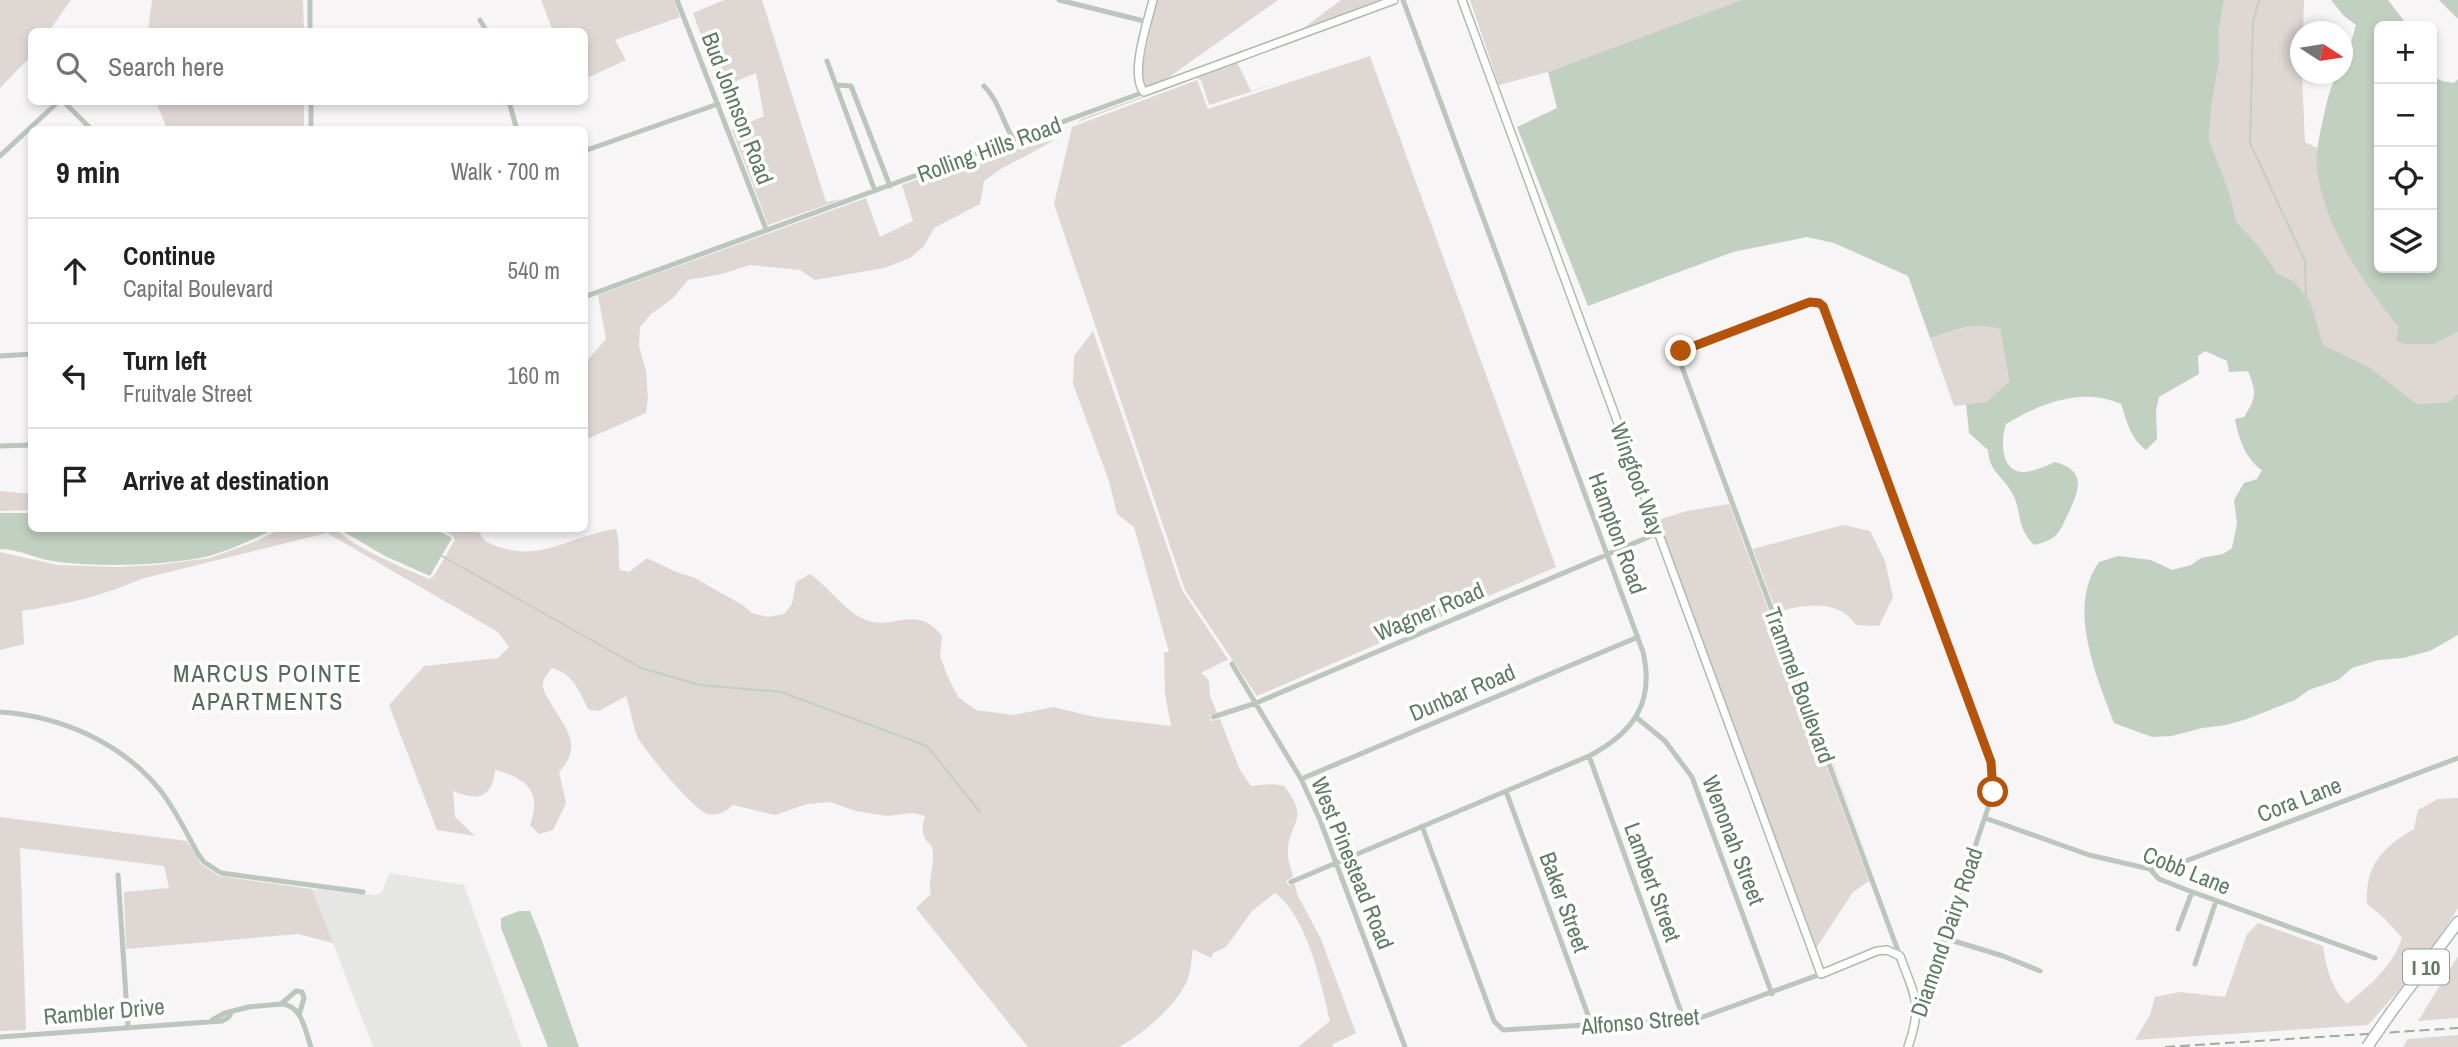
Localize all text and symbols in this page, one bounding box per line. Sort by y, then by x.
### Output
north arrow [2290,21,2353,84]
map controls [2374,21,2437,273]
button: + [2374,21,2437,84]
search box [28,28,588,105]
street label: Bud Johnson Road [695,28,781,188]
icon: search [52,48,90,86]
text: Search here [108,49,224,84]
button: − [2374,84,2437,147]
street label: Rolling Hills Road [913,109,1065,189]
button: locate [2374,147,2437,210]
text: 9 min [56,152,120,192]
text: Walk · 700 m [451,156,560,187]
button: layers [2374,210,2437,273]
text: Continue [123,238,215,273]
icon: ahead [56,252,94,290]
text: 540 m [508,255,560,286]
text: Capital Boulevard [123,273,273,304]
route end [1665,335,1696,366]
text: Turn left [123,343,207,378]
icon: left [56,357,94,395]
text: 160 m [508,360,560,391]
text: Fruitvale Street [123,378,252,409]
street label: Wingfoot Way [1603,418,1673,540]
icon: arrive [56,462,94,500]
text: Arrive at destination [123,463,329,498]
street label: Hampton Road [1582,468,1654,598]
street label: Wagner Road [1370,574,1488,648]
street label: Trammel Boulevard [1757,603,1843,767]
street label: Dunbar Road [1404,656,1520,728]
district label: MARCUS POINTE APARTMENTS [173,657,363,717]
street label: Cora Lane [2252,769,2346,829]
street label: Wenonah Street [1695,771,1773,909]
street label: West Pinestead Road [1304,772,1402,954]
route start [1977,776,2008,807]
street label: Lambert Street [1617,818,1689,946]
street label: Cobb Lane [2138,838,2236,902]
street label: Diamond Dairy Road [1903,843,1989,1021]
street label: Baker Street [1533,847,1597,957]
road number: I 10 [2403,950,2449,984]
street label: Rambler Drive [42,990,166,1032]
street label: Alfonso Street [1579,1000,1700,1042]

